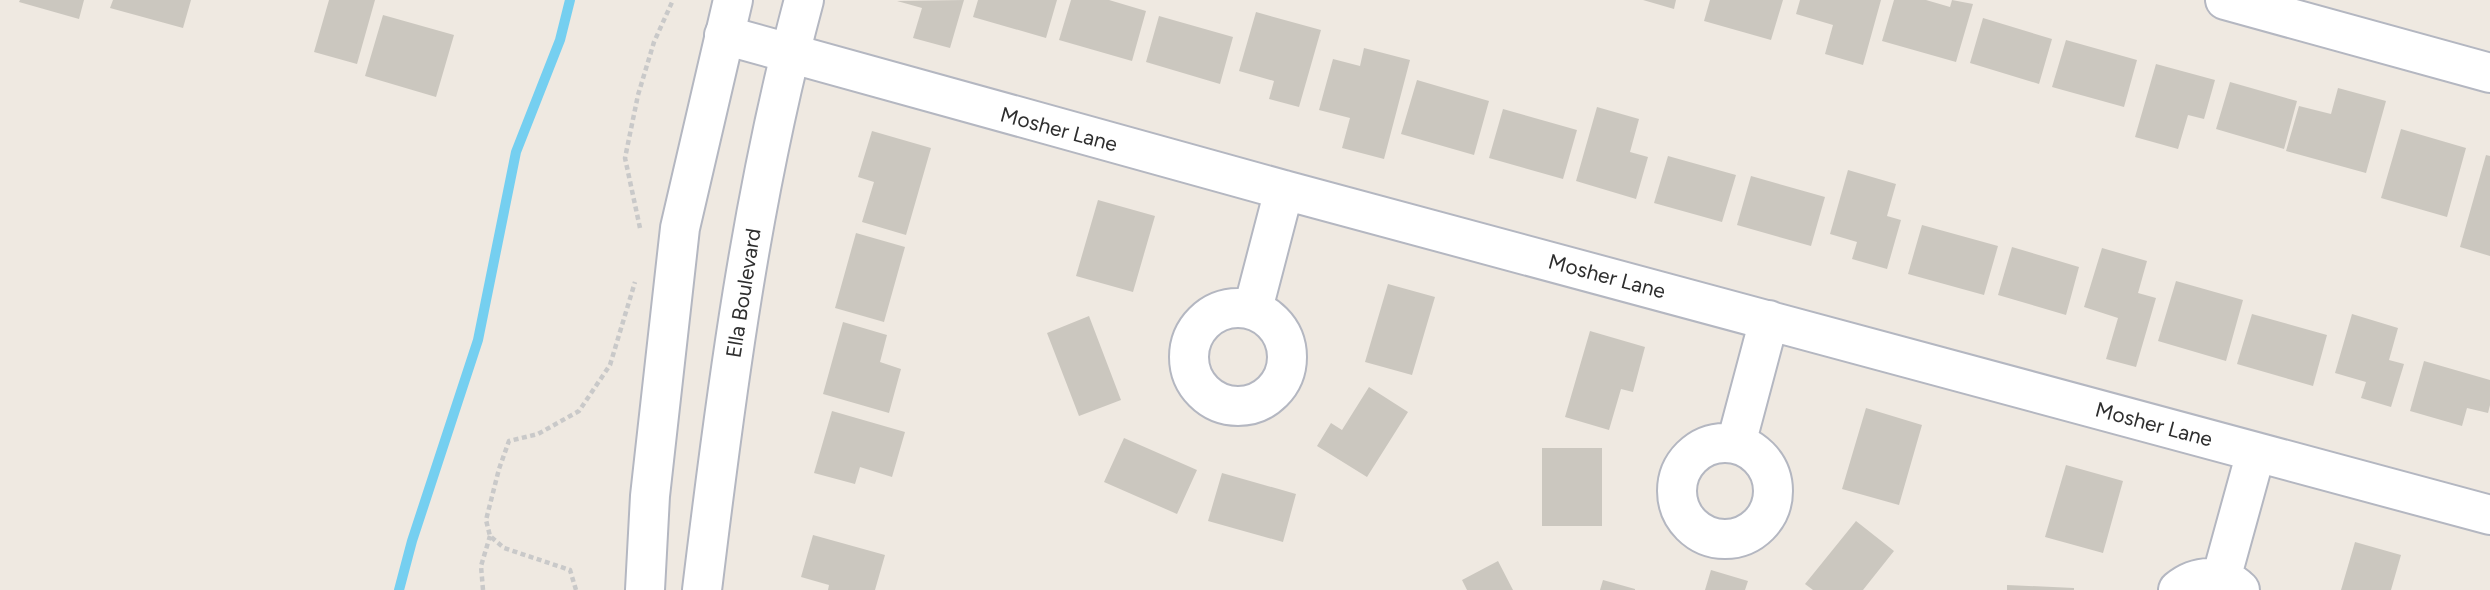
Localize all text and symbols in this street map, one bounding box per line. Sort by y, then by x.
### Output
street label: Mosher Lane [998,101,1120,157]
street label: Ella Boulevard [720,226,766,360]
street label: Mosher Lane [1546,248,1668,304]
street label: Mosher Lane [2093,396,2215,452]

